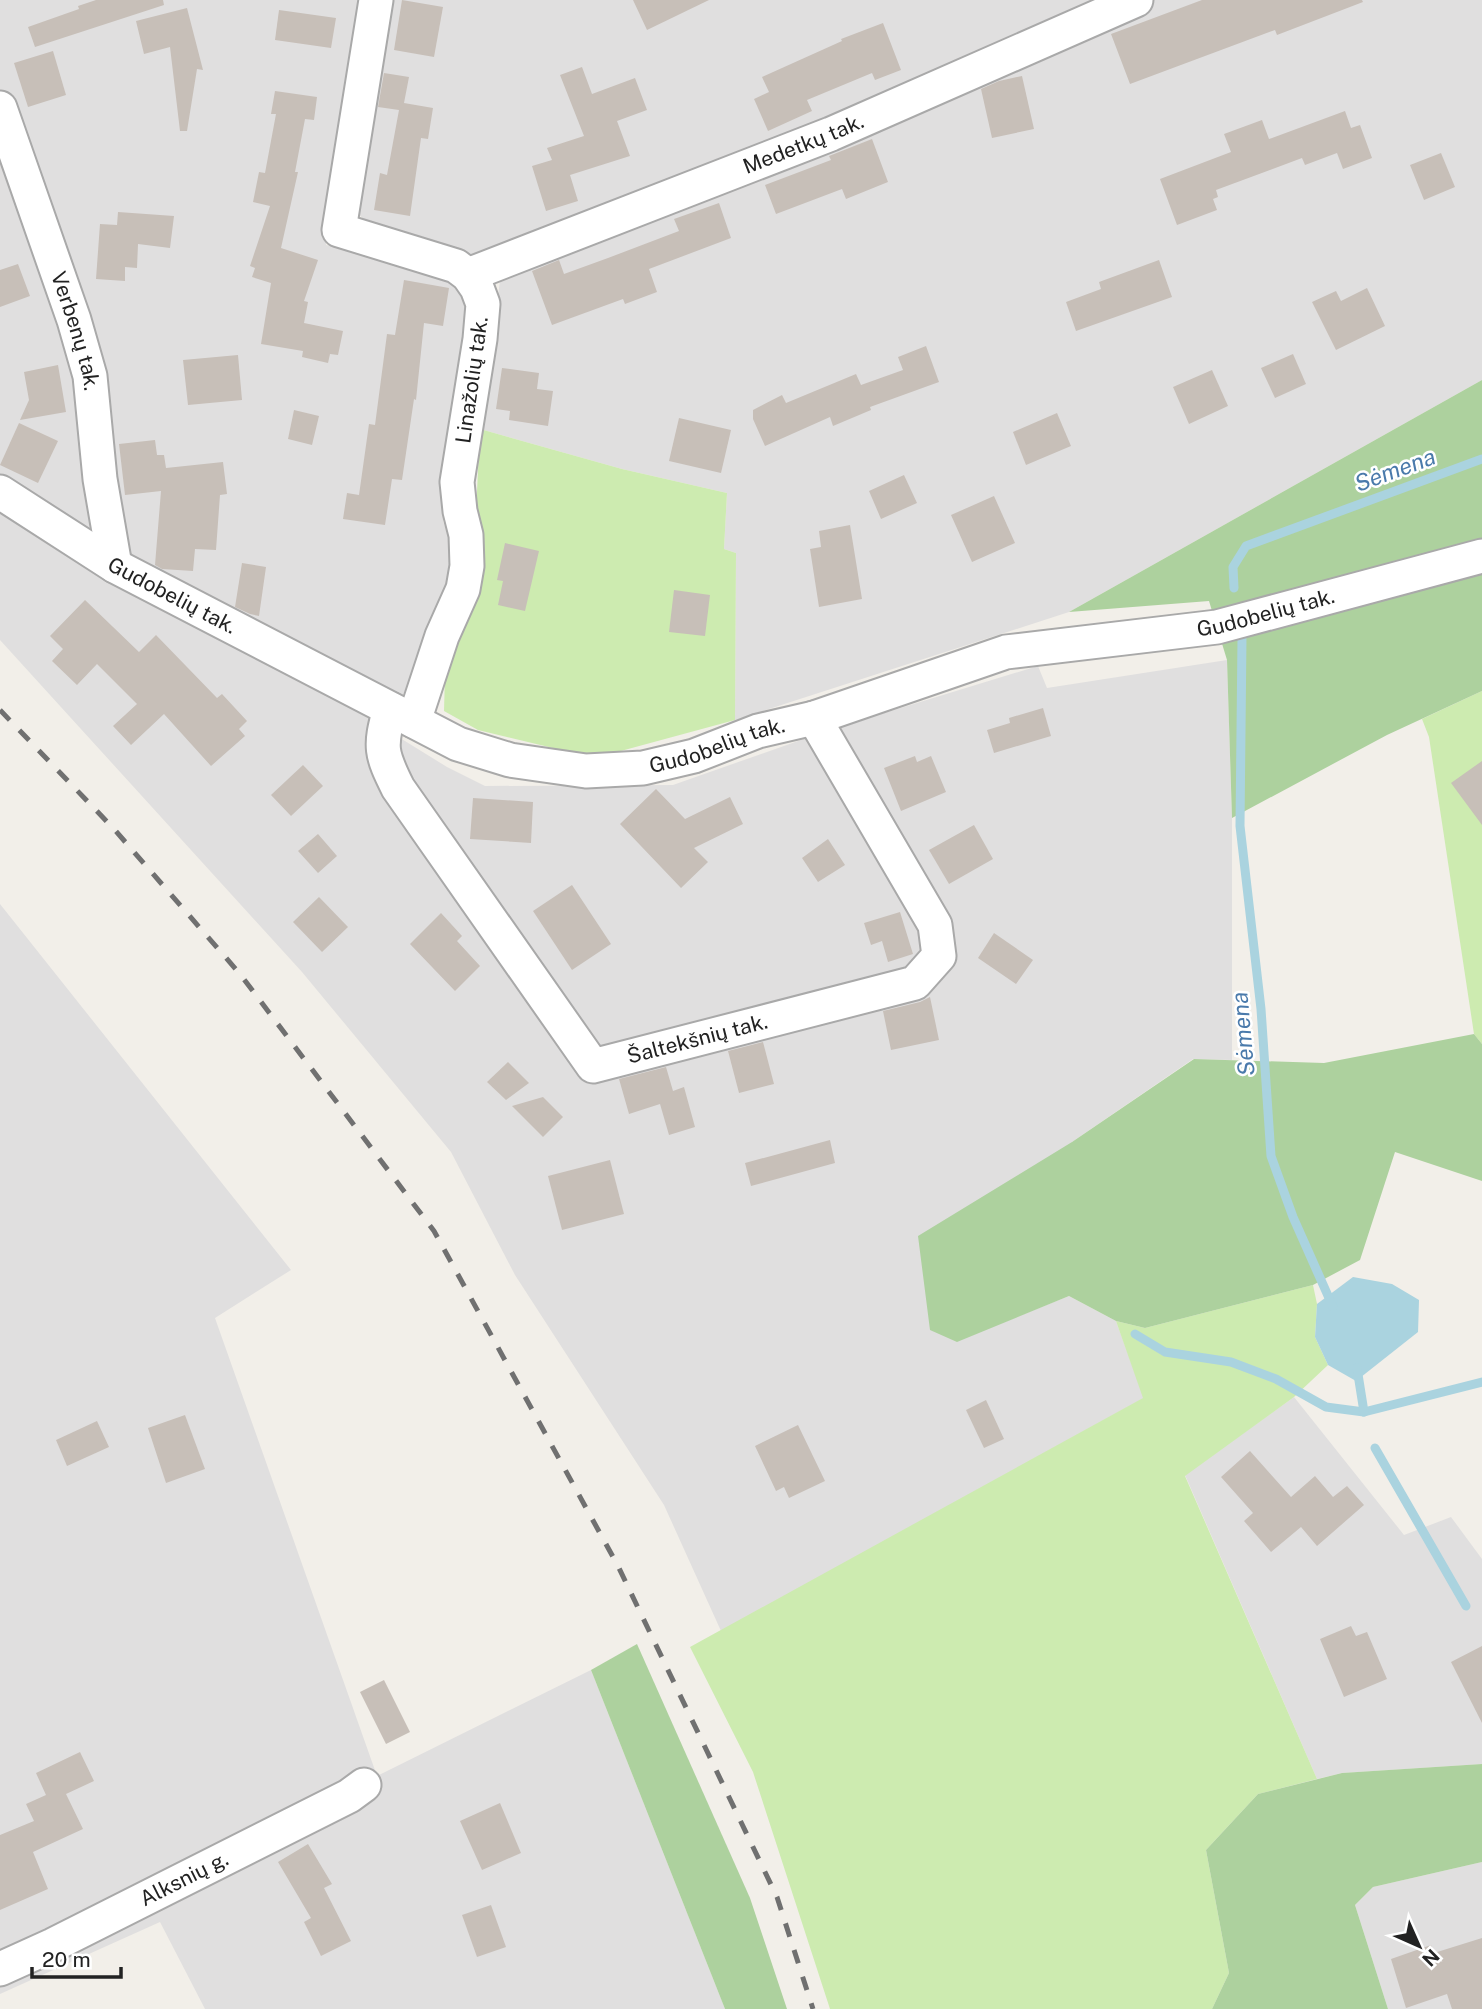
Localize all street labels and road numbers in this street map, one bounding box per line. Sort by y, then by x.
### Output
street label: Medetkų tak. [739,108,867,179]
street label: Verbenų tak. [46,268,104,392]
street label: Linažolių tak. [450,315,493,445]
street label: Gudobelių tak. [104,551,241,639]
street label: Gudobelių tak. [1195,583,1337,641]
street label: Gudobelių tak. [647,712,787,778]
street label: Šaltekšnių tak. [624,1009,770,1069]
street label: Alksnių g. [135,1846,232,1911]

